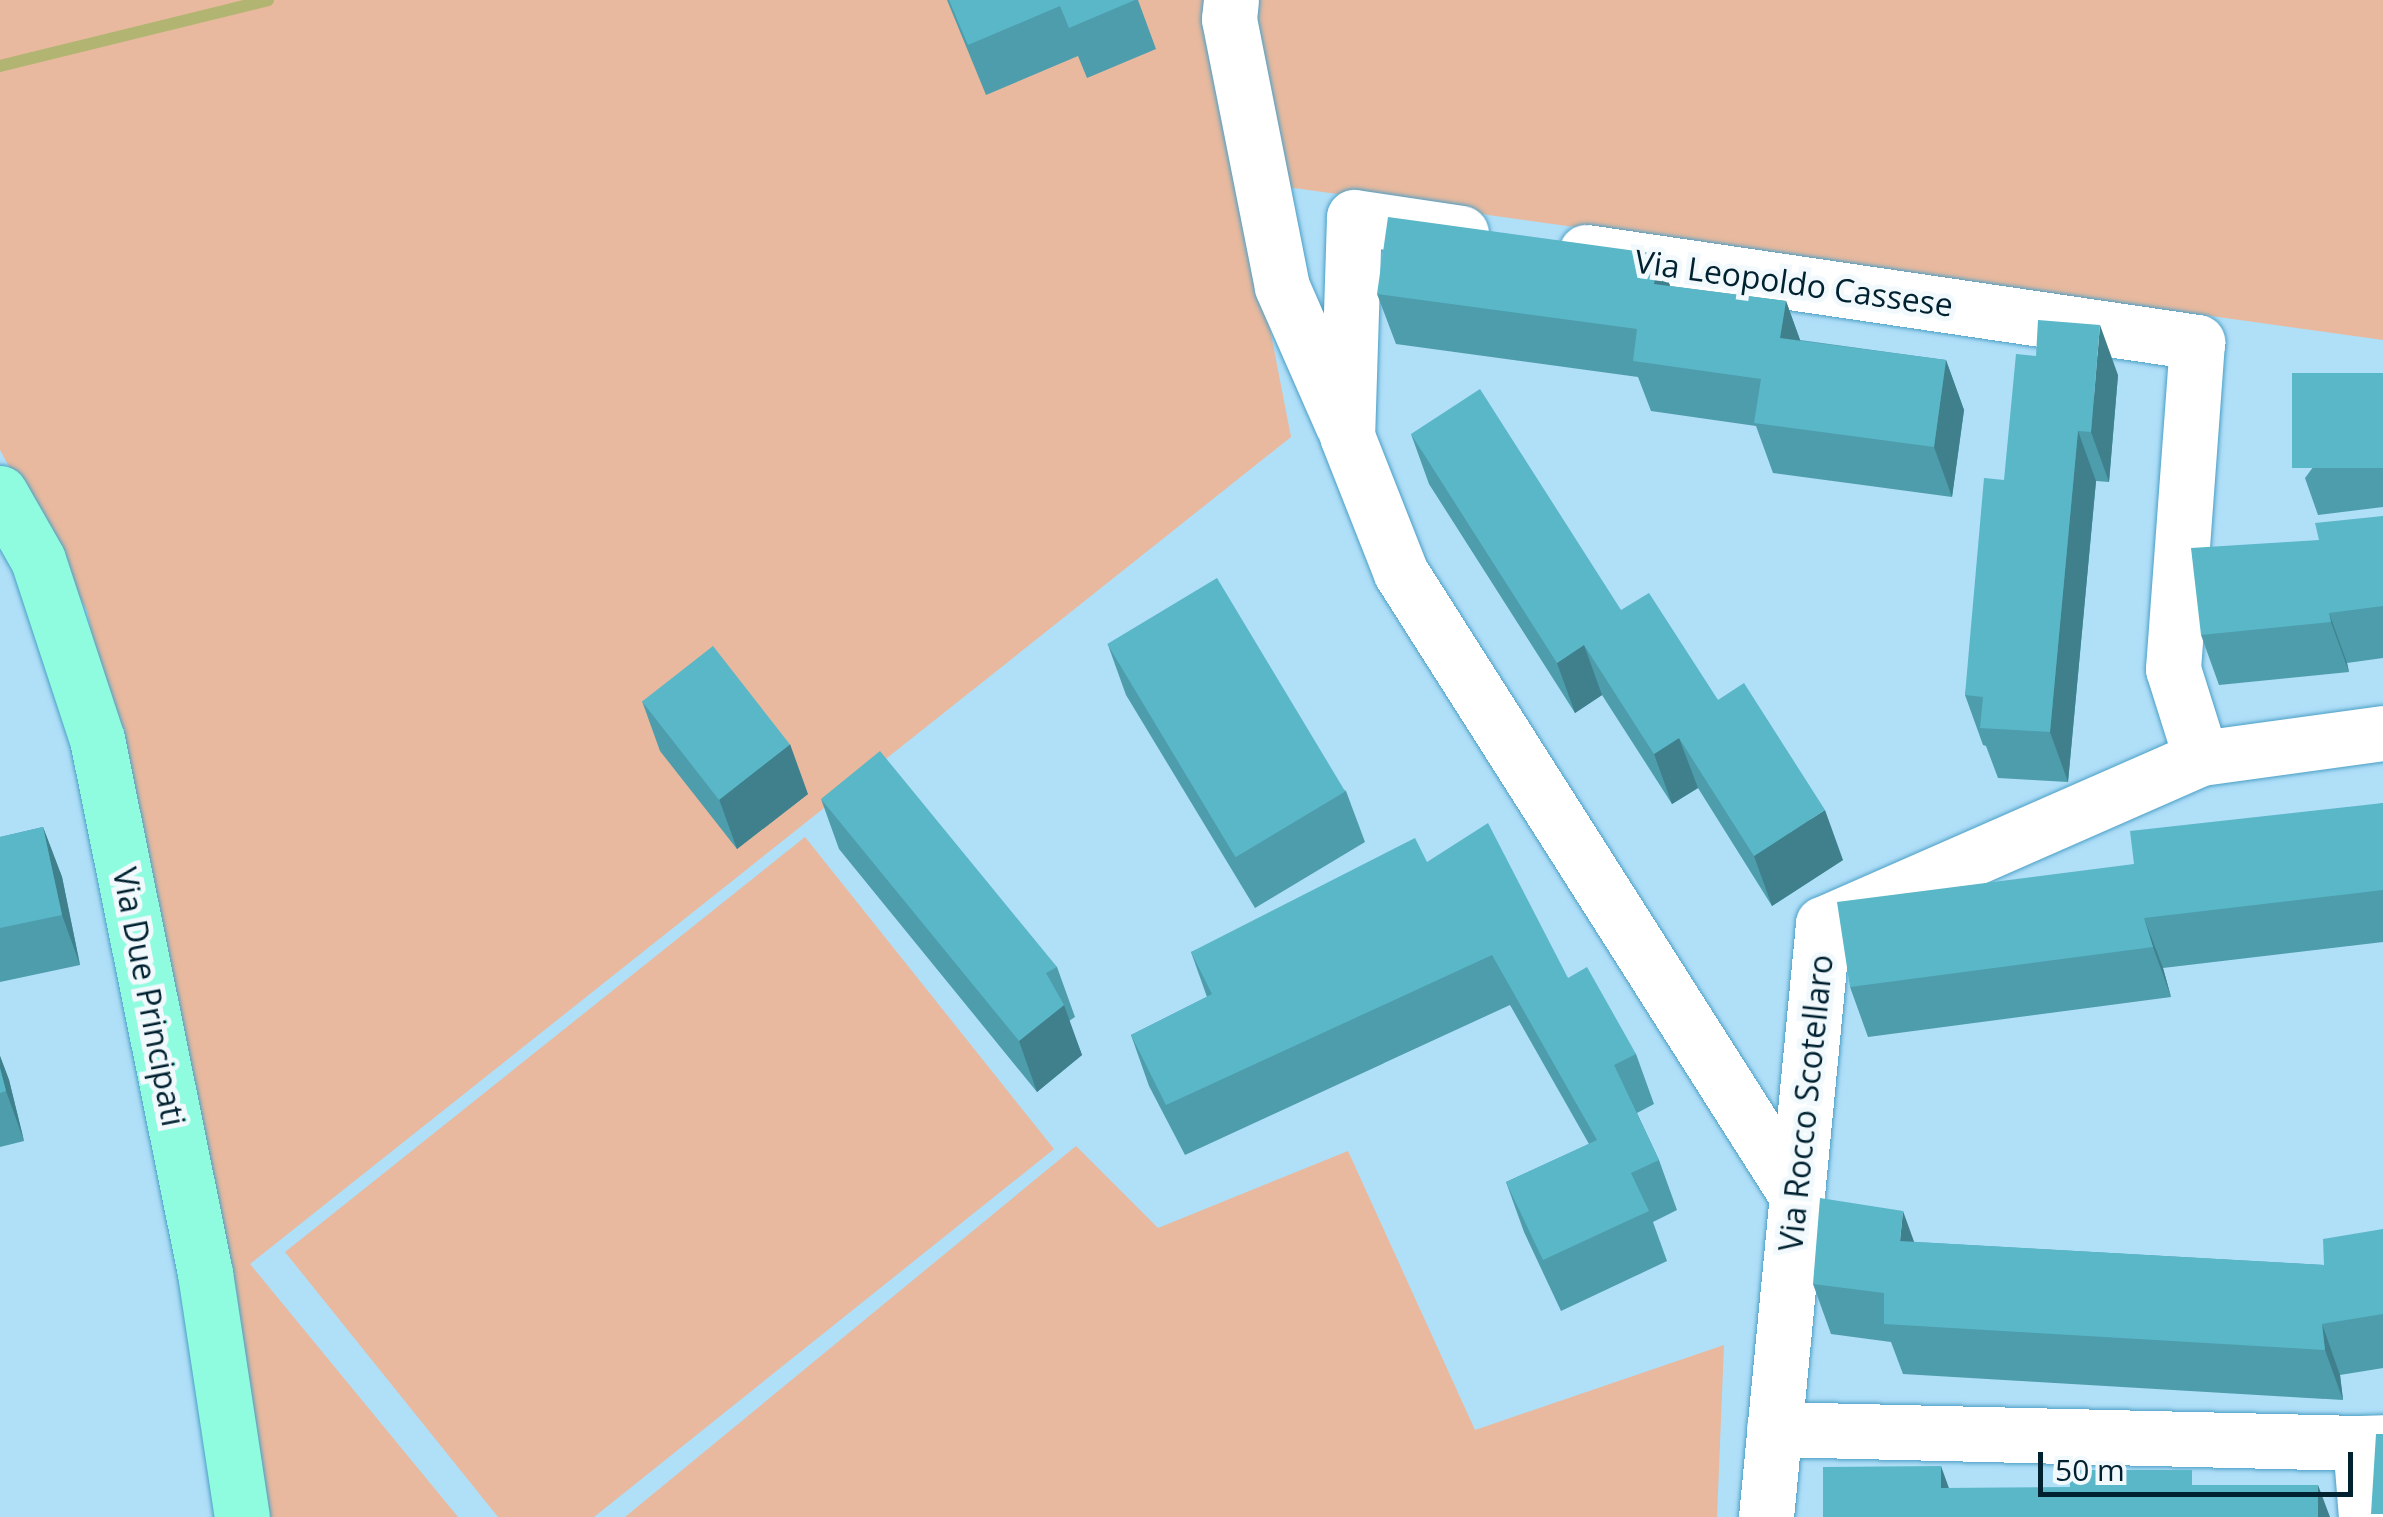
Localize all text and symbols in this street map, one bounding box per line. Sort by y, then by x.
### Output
street label: Via Leopoldo Cassese [1632,242,1956,324]
street label: Via Due Principati [105,864,193,1130]
street label: Via Rocco Scotellaro [1771,953,1841,1253]
scale bar [2043,1432,2358,1494]
text: 50 m [2055,1449,2125,1490]

